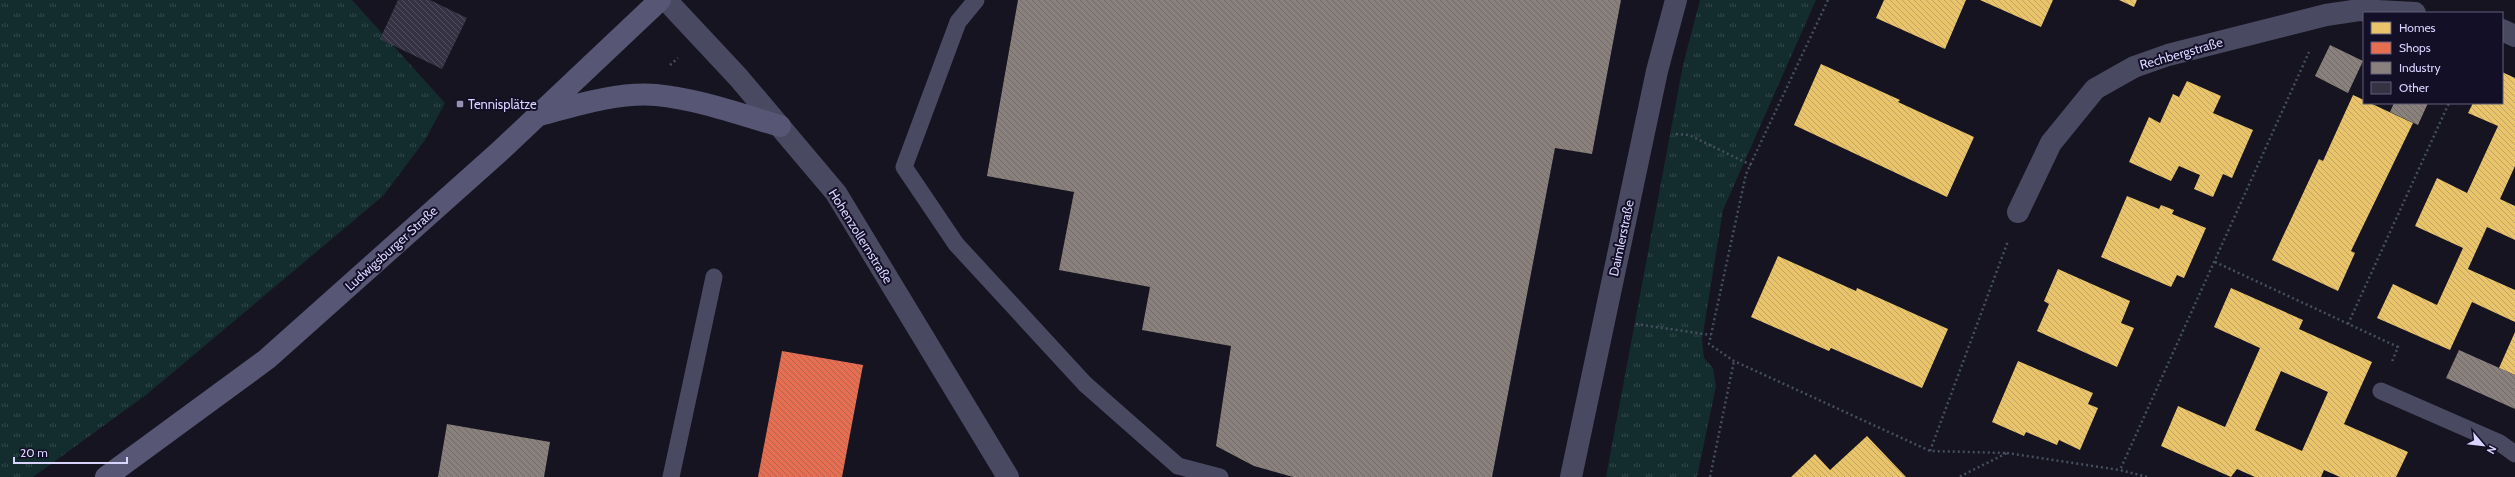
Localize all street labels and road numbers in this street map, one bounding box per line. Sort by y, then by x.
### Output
street label: Rechbergstraße [2138,33,2225,72]
street label: Hohenzollernstraße [825,186,897,287]
street label: Daimlerstraße [1605,198,1637,278]
street label: Ludwigsburger Straße [341,202,441,294]

